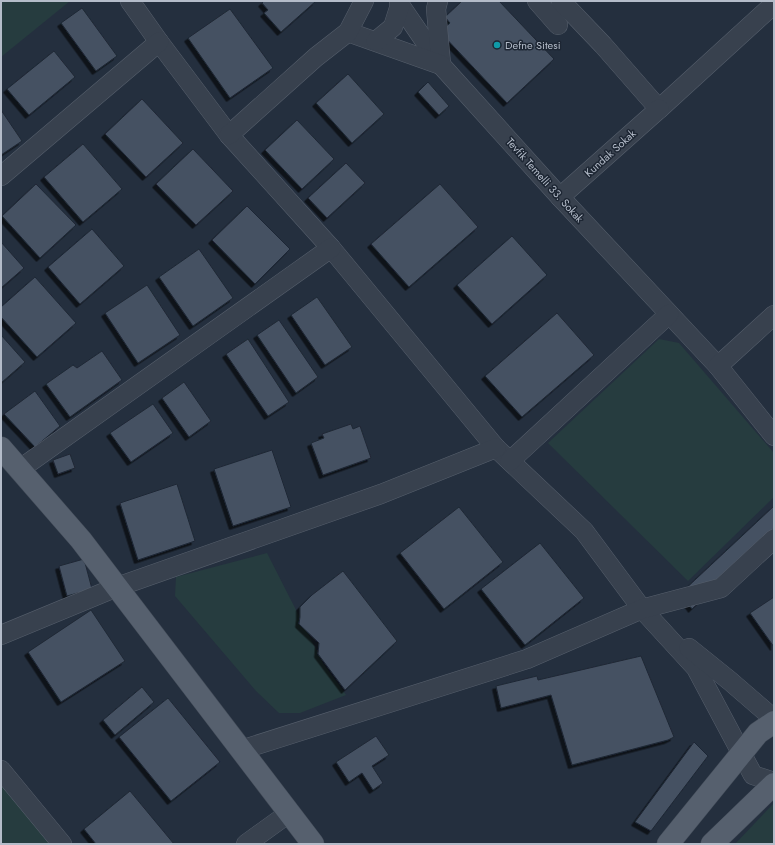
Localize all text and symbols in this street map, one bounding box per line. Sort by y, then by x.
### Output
place label: Defne Sitesi [505,37,561,53]
marker: Defne Sitesi [492,40,502,50]
street label: Kundak Sokak [581,125,639,180]
street label: Tevfik Temelli 33. Sokak [503,134,588,226]

